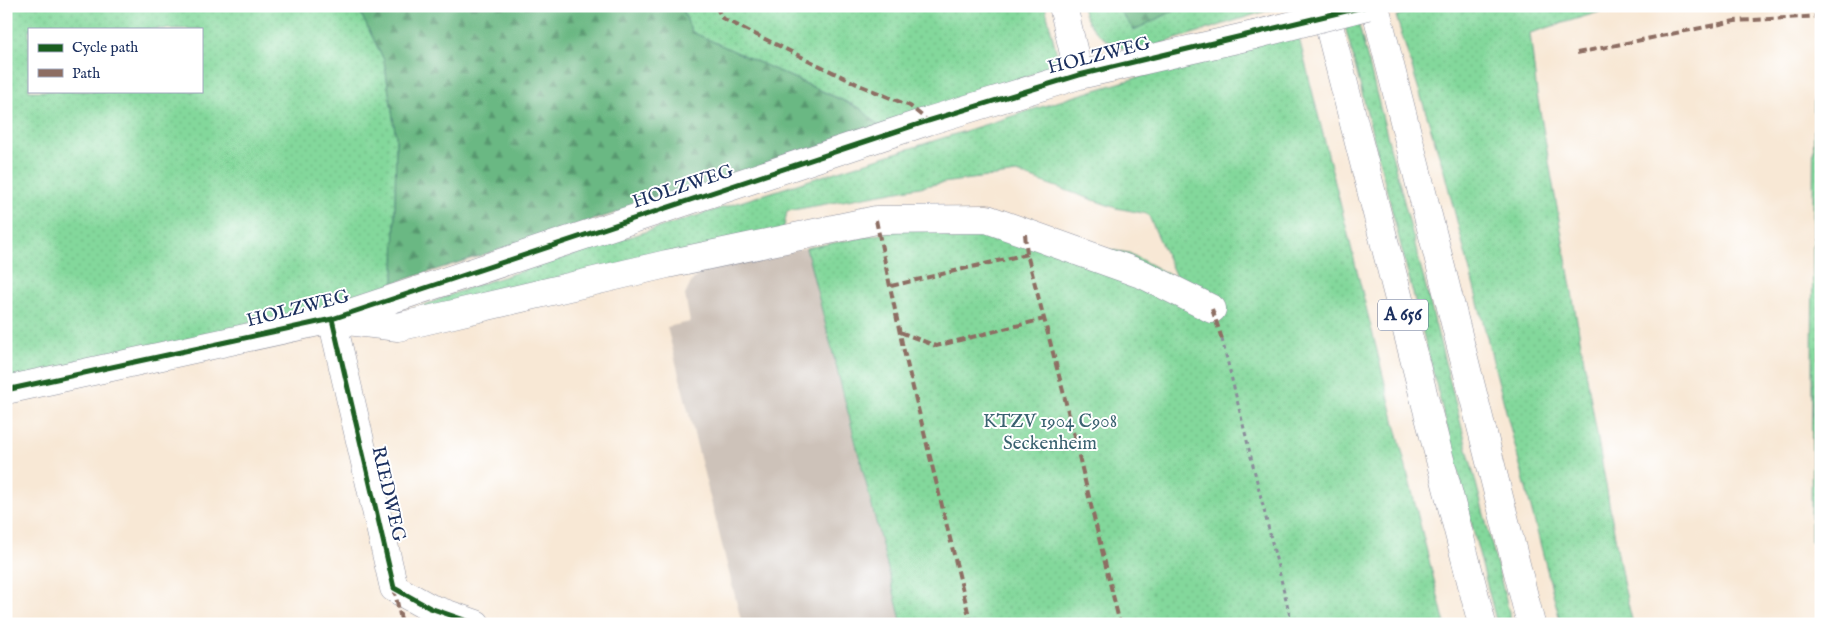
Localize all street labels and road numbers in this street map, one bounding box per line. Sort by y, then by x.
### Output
street label: HOLZWEG [1045,32,1153,80]
street label: HOLZWEG [629,159,737,215]
street label: HOLZWEG [244,285,352,333]
road number: A 656 [1378,300,1428,330]
street label: RIEDWEG [365,444,411,544]

